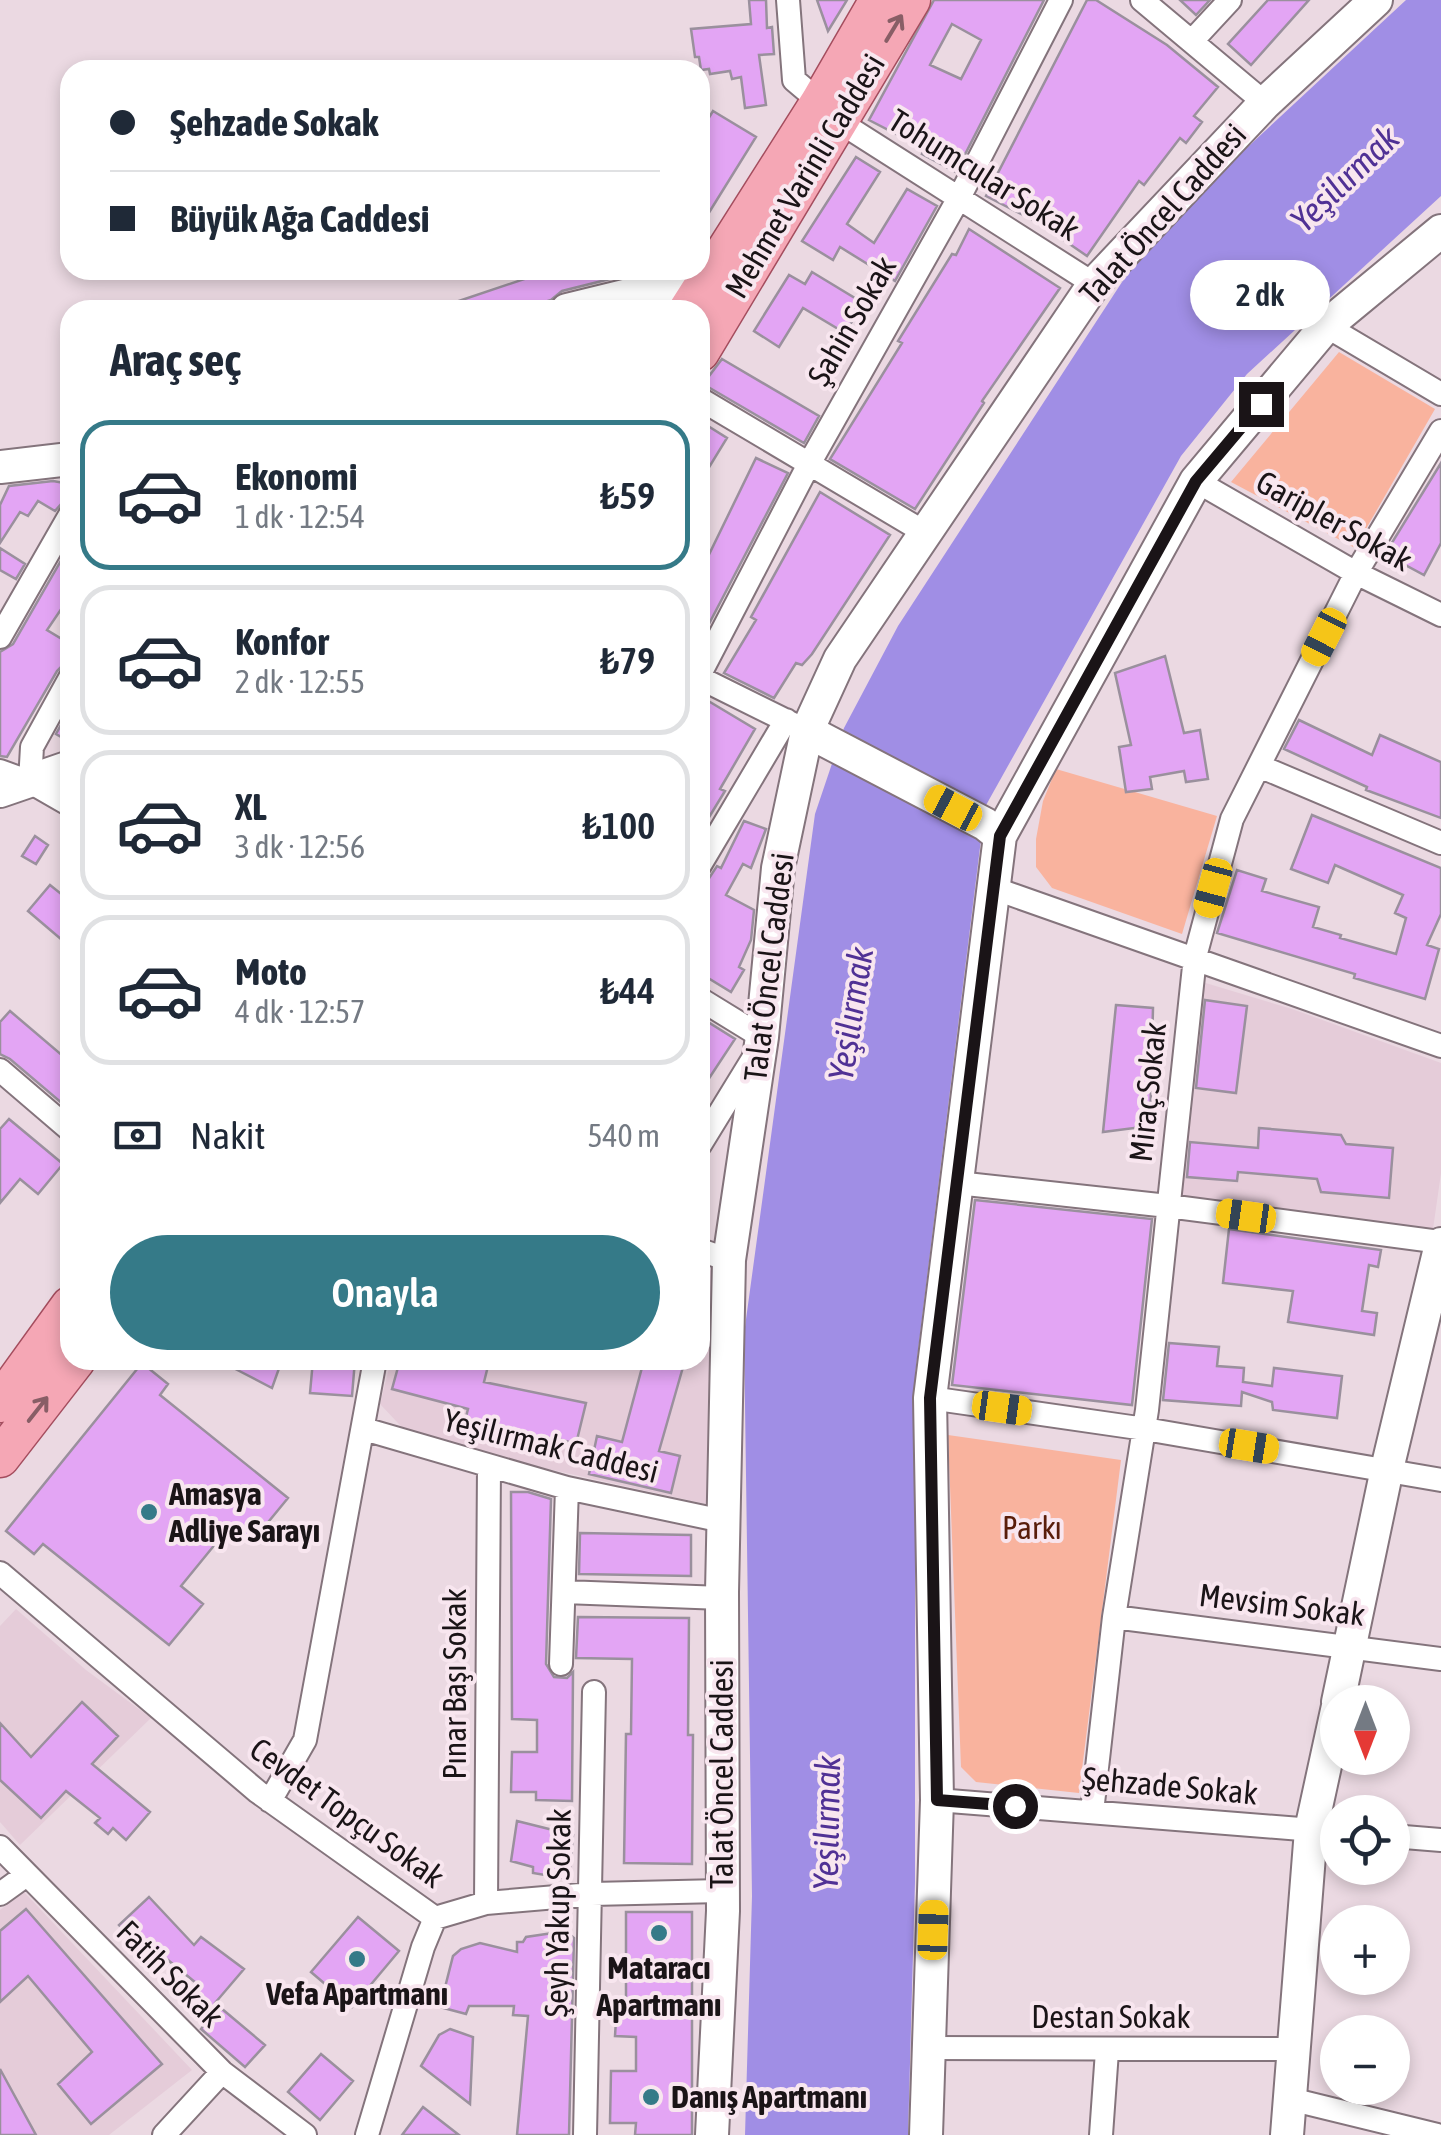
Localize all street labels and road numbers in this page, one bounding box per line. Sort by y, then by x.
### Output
street label: Mehmet Varinli Caddesi [717,47,892,304]
street label: Tohumcular Sokak [882,101,1086,248]
street label: Talat Öncel Caddesi [1072,116,1253,311]
street label: Şahin Sokak [800,250,903,392]
street label: Garipler Sokak [1250,463,1418,578]
street label: Talat Öncel Caddesi [736,851,801,1083]
street label: Miraç Sokak [1122,1020,1173,1164]
street label: Yeşilırmak Caddesi [440,1401,662,1490]
street label: Mevsim Sokak [1197,1576,1367,1633]
street label: Pınar Başı Sokak [436,1588,473,1780]
street label: Talat Öncel Caddesi [703,1659,740,1889]
street label: Cevdet Topçu Sokak [243,1730,451,1895]
street label: Şehzade Sokak [1081,1759,1259,1812]
street label: Şeyh Yakup Sokak [537,1808,578,2018]
street label: Fatih Sokak [109,1913,231,2035]
street label: Destan Sokak [1031,1998,1191,2035]

